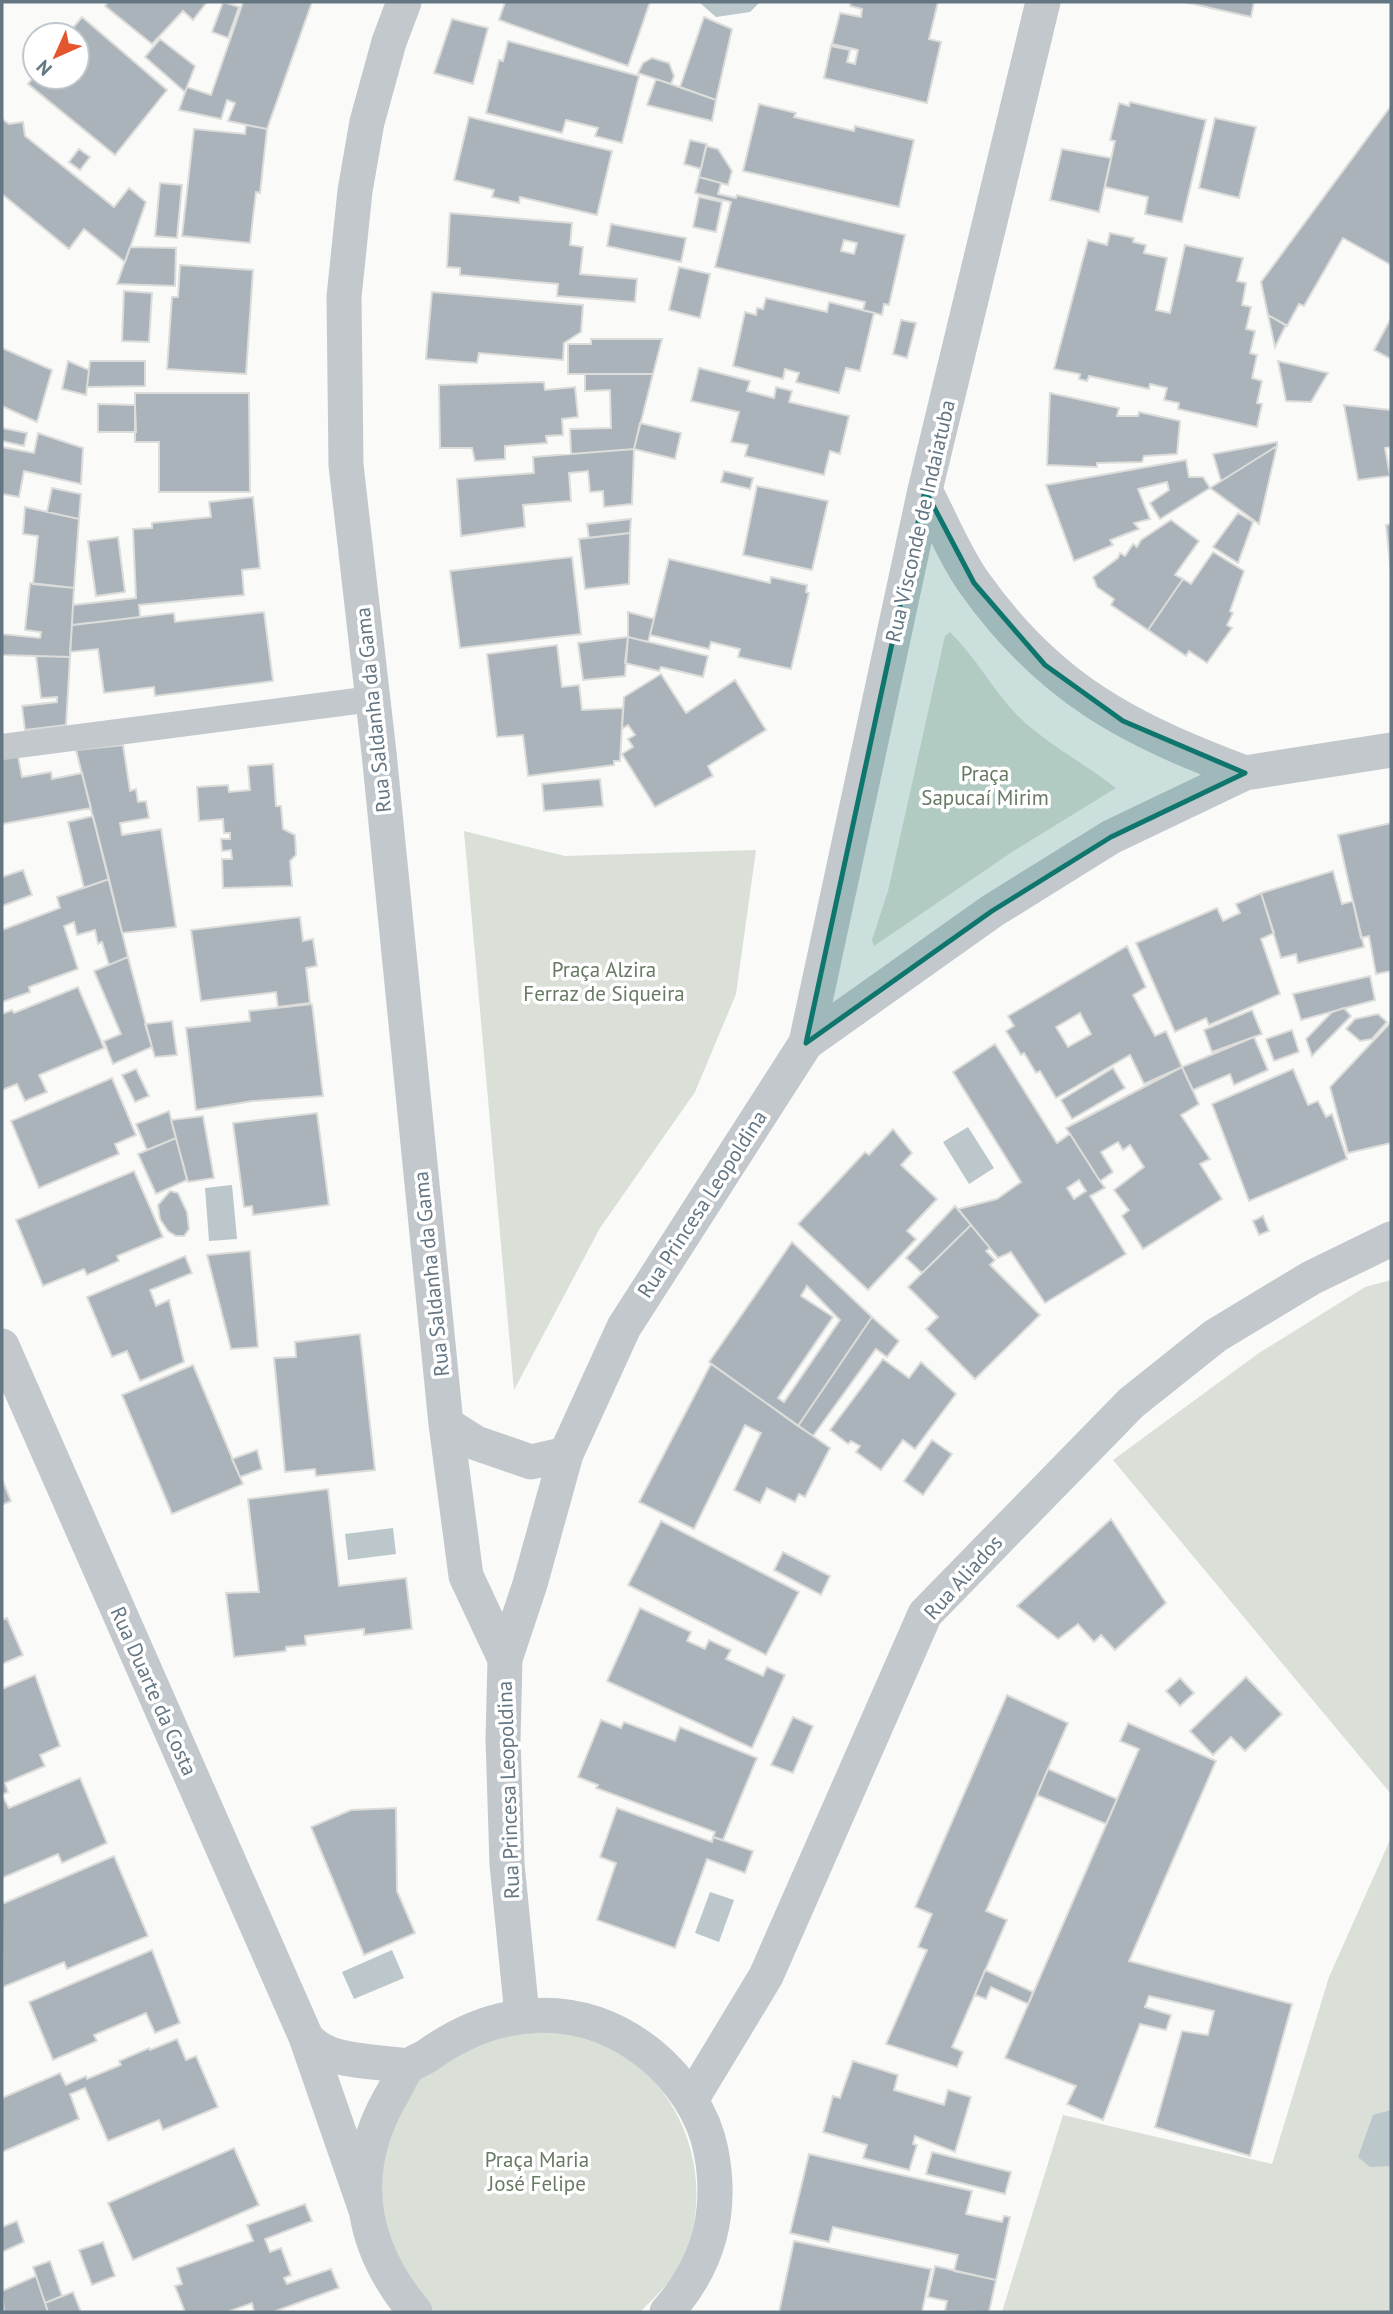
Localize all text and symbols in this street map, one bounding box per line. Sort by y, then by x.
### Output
north arrow [21,21,91,91]
text: N [31,55,57,81]
street label: Rua Visconde de Indaiatuba [879,397,961,645]
street label: Rua Saldanha da Gama [349,606,397,814]
park label: Praça Sapucaí Mirim [921,760,1049,811]
park label: Praça Alzira Ferraz de Siqueira [523,956,685,1007]
street label: Rua Princesa Leopoldina [631,1105,773,1303]
street label: Rua Saldanha da Gama [407,1170,455,1378]
street label: Rua Aliados [918,1529,1008,1625]
street label: Rua Duarte da Costa [105,1602,203,1780]
street label: Rua Princesa Leopoldina [491,1680,525,1900]
park label: Praça Maria José Felipe [485,2146,589,2197]

